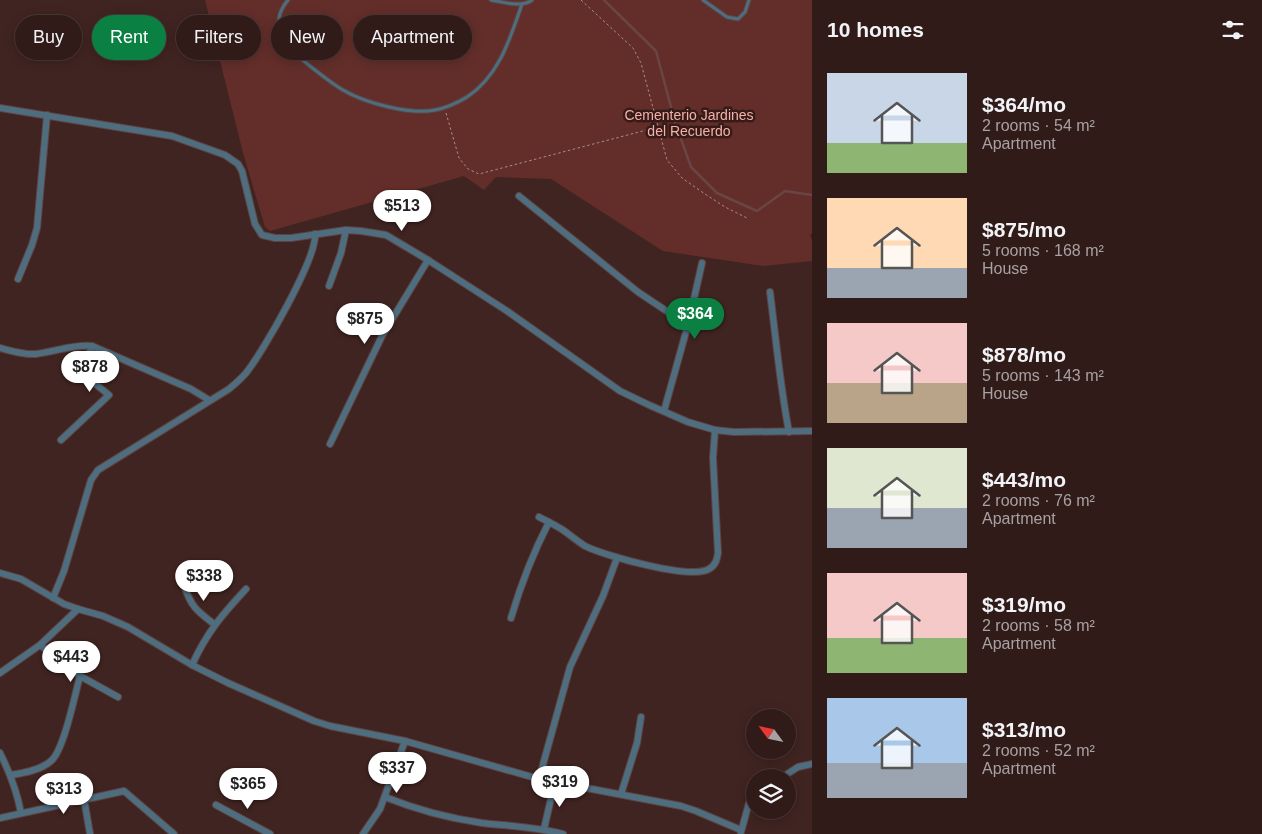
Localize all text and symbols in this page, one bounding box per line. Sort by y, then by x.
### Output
chip: Buy [15,15,82,60]
chip: Rent [92,15,166,60]
chip: Filters [176,15,261,60]
chip: New [271,15,343,60]
chip: Apartment [353,15,472,60]
icon: filters [1219,16,1247,44]
text: 10 homes [827,18,924,41]
icon: home [867,93,927,153]
text: $364/mo [982,93,1066,116]
park label: Cementerio Jardines del Recuerdo [624,107,754,139]
text: 2 rooms · 54 m² [982,117,1095,134]
text: Apartment [982,135,1056,152]
pin: $513 [372,190,432,232]
text: $513 [384,197,420,214]
icon: home [867,218,927,278]
text: $875/mo [982,218,1066,241]
text: 5 rooms · 168 m² [982,242,1104,259]
text: House [982,260,1028,277]
pin: $364 [665,298,725,340]
pin: $875 [335,302,395,345]
text: $364 [677,305,713,322]
text: $875 [347,310,383,327]
icon: home [867,343,927,403]
text: $878/mo [982,343,1066,366]
pin: $878 [60,350,120,393]
text: $878 [72,358,108,375]
text: 5 rooms · 143 m² [982,367,1104,384]
text: House [982,385,1028,402]
icon: home [867,468,927,528]
text: $443/mo [982,468,1066,491]
text: 2 rooms · 76 m² [982,492,1095,509]
text: Apartment [982,510,1056,527]
pin: $338 [174,560,234,602]
text: $338 [186,567,222,584]
icon: home [867,593,927,653]
text: $319/mo [982,593,1066,616]
text: 2 rooms · 58 m² [982,617,1095,634]
text: Apartment [982,635,1056,652]
pin: $443 [41,640,101,683]
text: $443 [53,648,89,665]
north arrow [746,709,796,759]
map controls [746,709,796,819]
icon: home [867,718,927,778]
text: $313/mo [982,718,1066,741]
text: 2 rooms · 52 m² [982,742,1095,759]
pin: $337 [367,752,427,794]
text: $337 [379,759,415,776]
text: Apartment [982,760,1056,777]
pin: $319 [530,766,590,808]
pin: $365 [218,768,278,810]
button: layers [746,769,796,819]
pin: $313 [34,772,94,815]
text: $319 [542,773,578,790]
text: $365 [230,775,266,792]
text: $313 [46,780,82,797]

